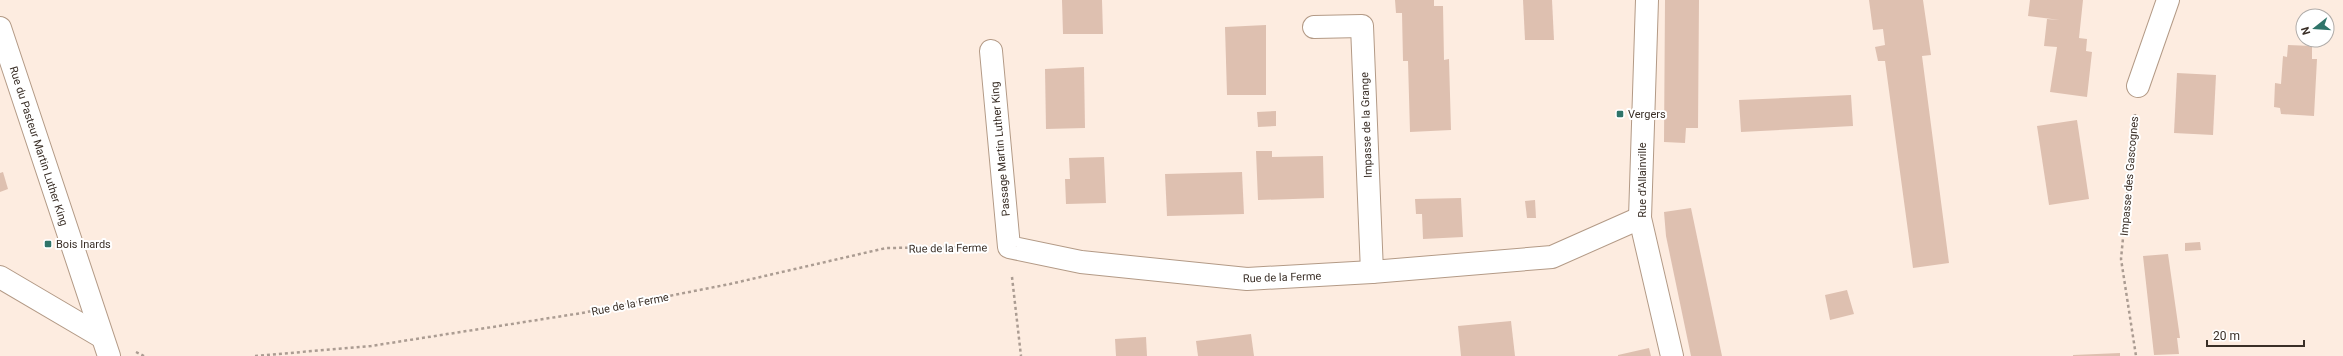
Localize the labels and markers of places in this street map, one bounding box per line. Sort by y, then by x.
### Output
place label: Vergers [1628,108,1666,121]
marker: Vergers [1615,109,1625,119]
place label: Bois Inards [56,238,111,251]
marker: Bois Inards [43,239,53,249]

